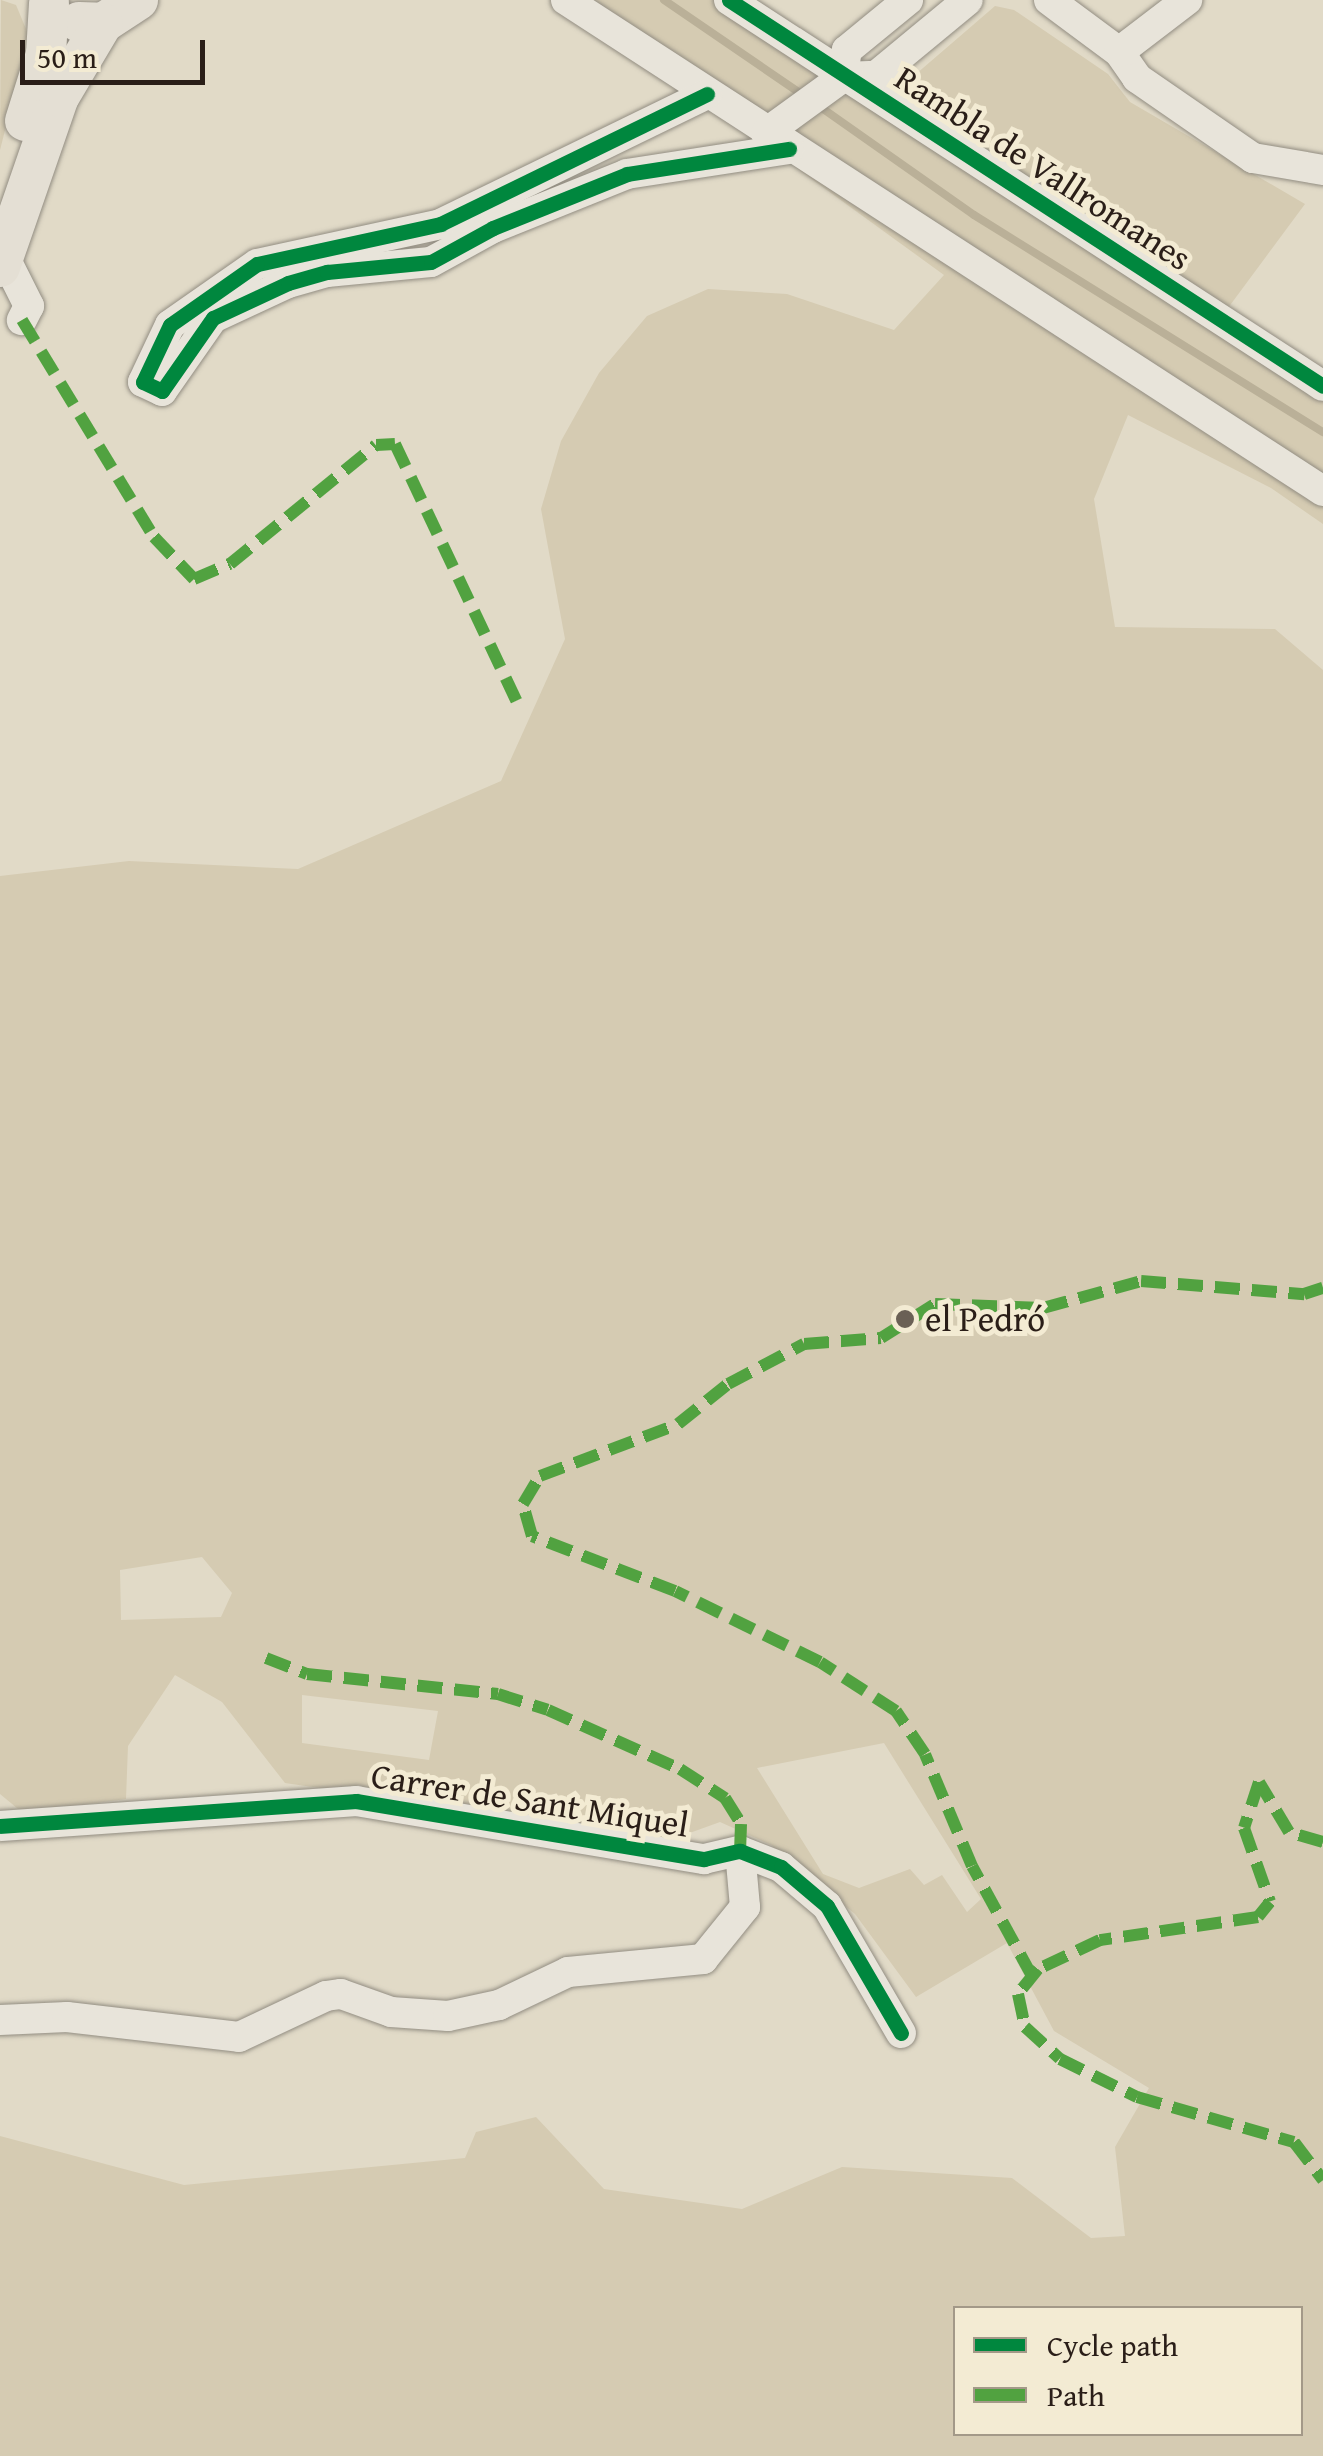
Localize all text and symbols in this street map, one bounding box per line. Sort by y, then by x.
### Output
scale bar [25,20,210,82]
text: 50 m [37,35,97,79]
street label: Rambla de Vallromanes [887,57,1199,279]
place label: el Pedró [925,1298,1045,1340]
marker: el Pedró [894,1308,916,1330]
street label: Carrer de Sant Miquel [368,1754,692,1846]
legend [953,2306,1303,2436]
text: Cycle path [1047,2323,1178,2367]
text: Path [1047,2373,1105,2417]

